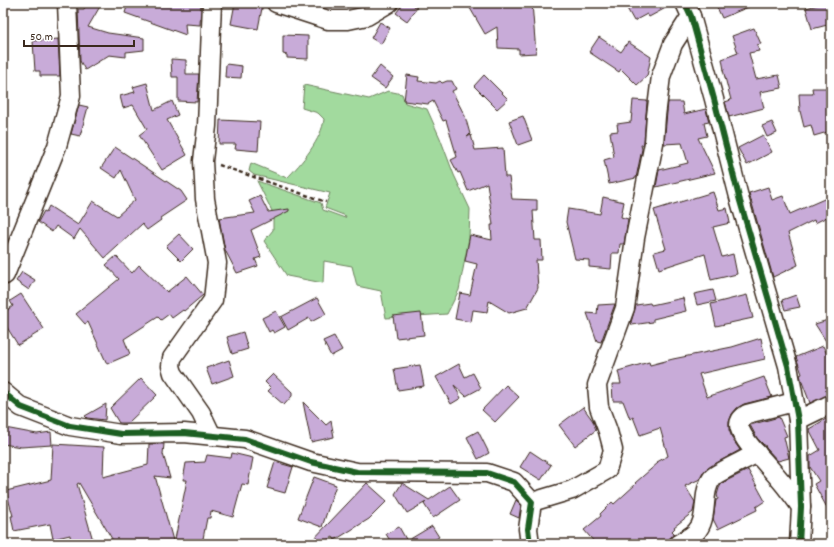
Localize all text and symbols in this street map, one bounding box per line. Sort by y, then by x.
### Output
scale bar [24,22,134,48]
text: 50 m [30,29,53,46]

